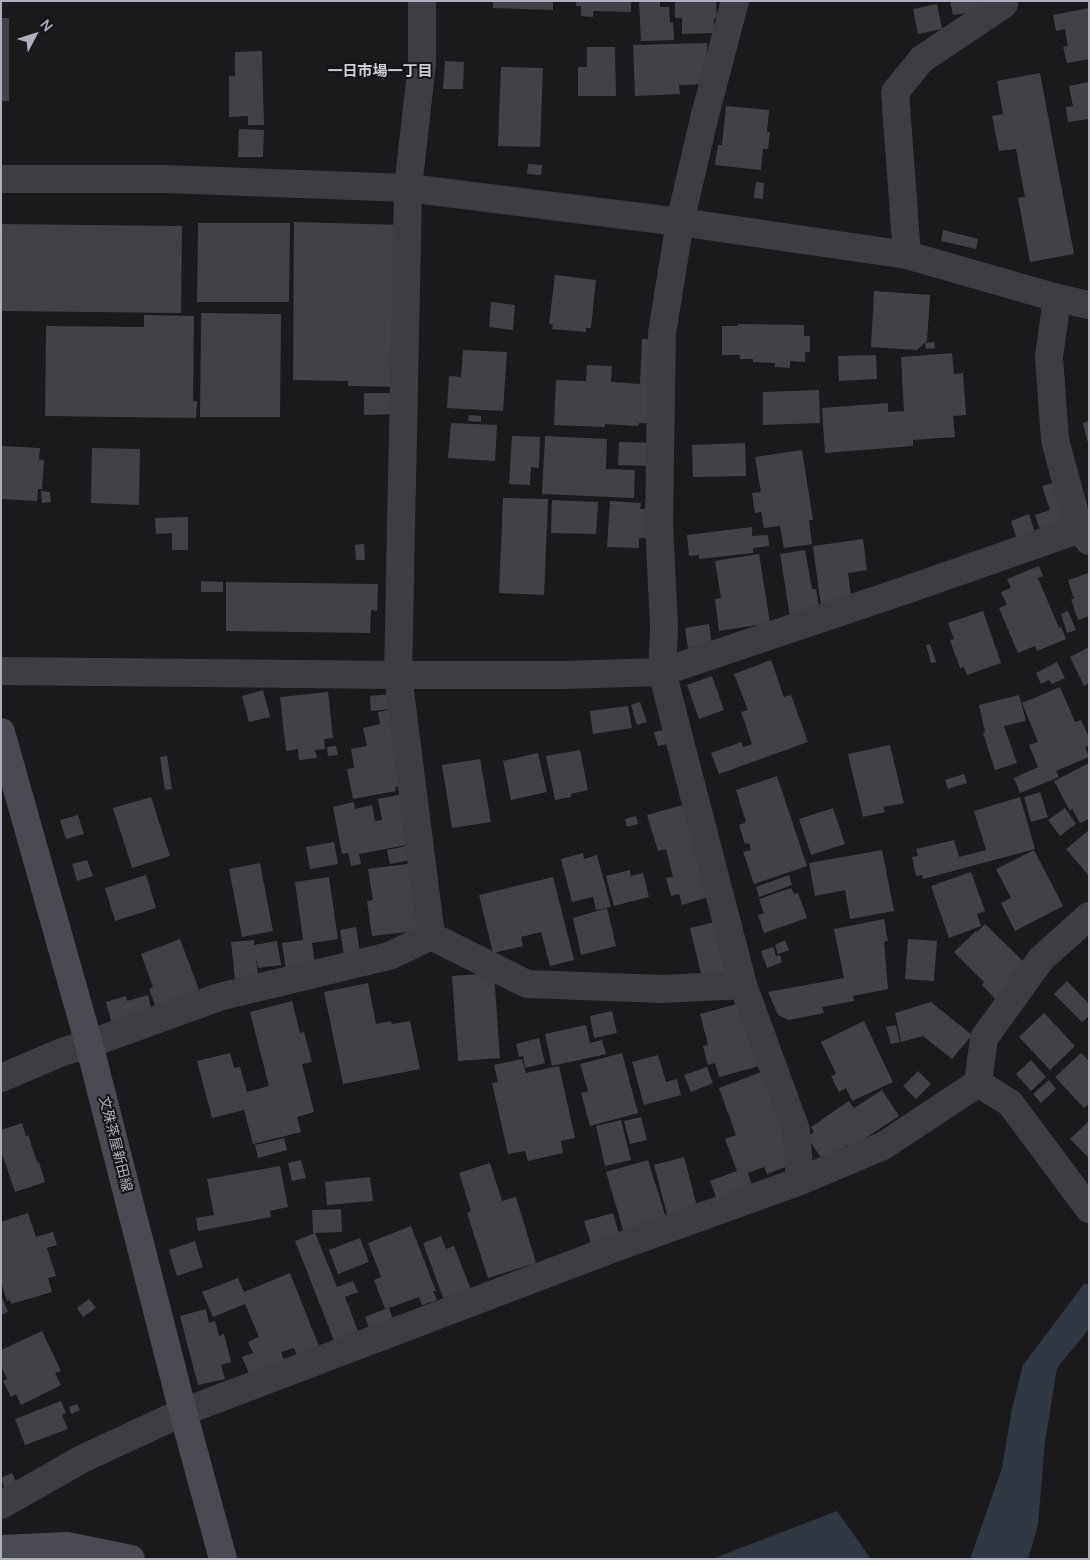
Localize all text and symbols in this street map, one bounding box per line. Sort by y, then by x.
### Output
north arrow [10,10,60,60]
text: N [36,15,57,35]
district label: 一日市場一丁目 [328,63,432,81]
street label: 文殊茶屋新田線 [95,1094,135,1194]

